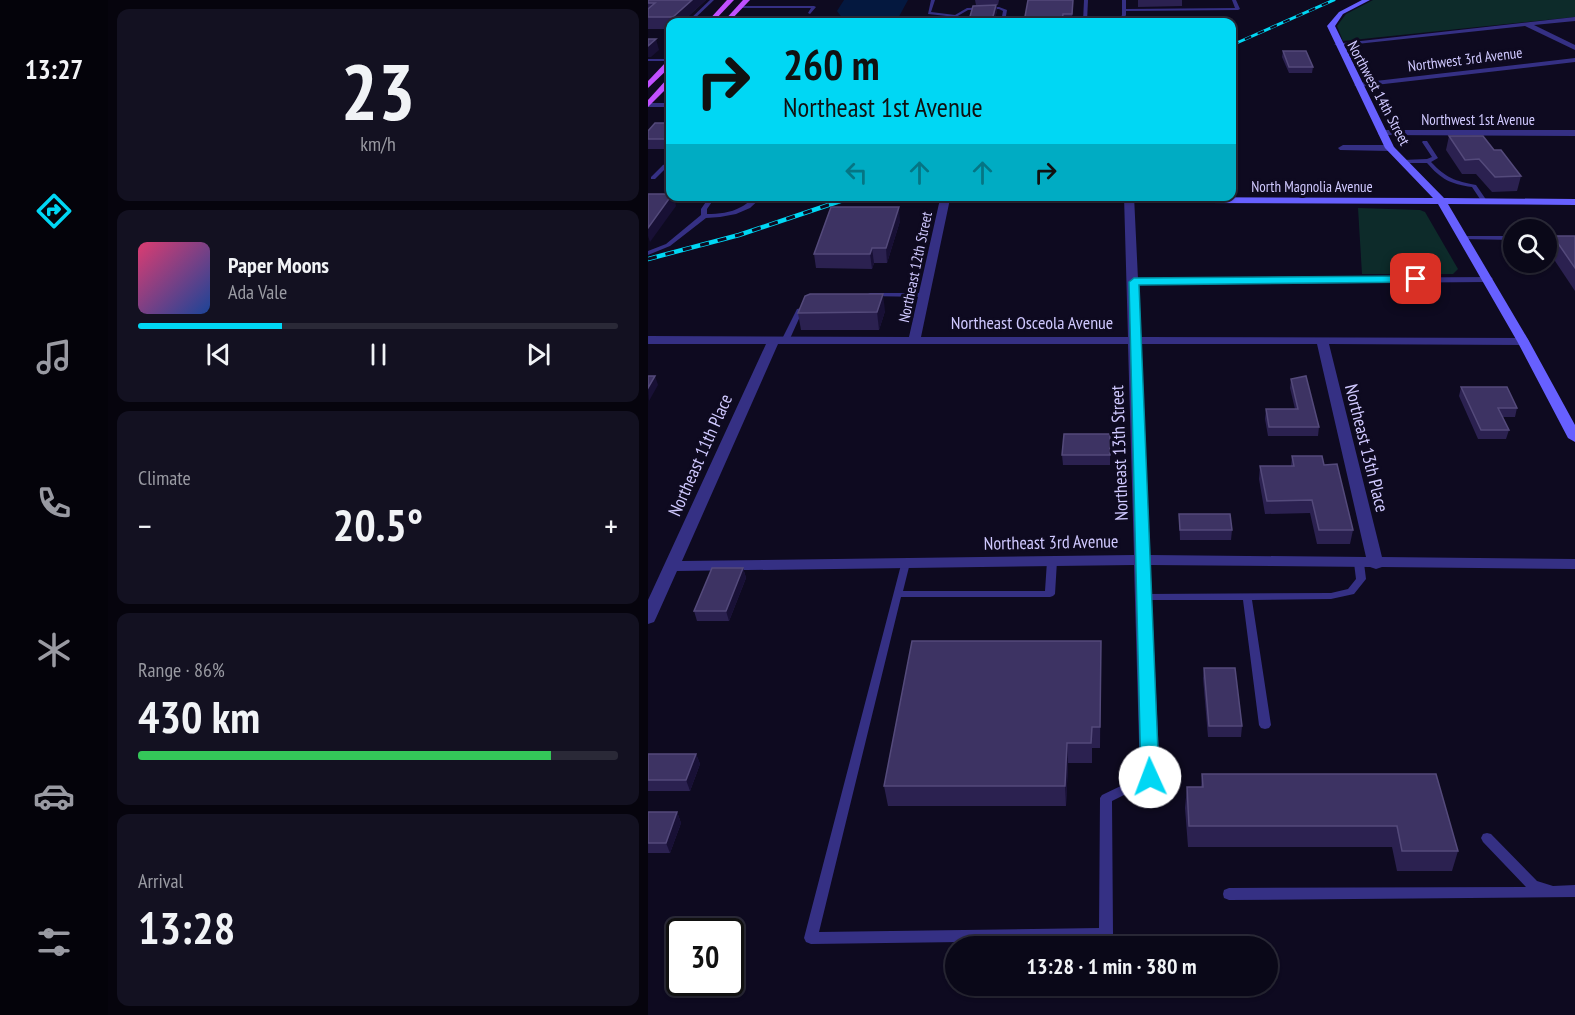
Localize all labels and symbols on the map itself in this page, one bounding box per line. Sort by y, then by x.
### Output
street label: Northwest 14th Street [1344,38,1414,148]
street label: Northwest 3rd Avenue [1407,43,1523,75]
street label: Northwest 1st Avenue [1421,110,1535,129]
street label: North Magnolia Avenue [1251,177,1373,196]
street label: Northeast 12th Street [894,210,936,324]
pin [1390,253,1441,304]
street label: Northeast Osceola Avenue [951,311,1113,334]
street label: Northeast 13th Place [1340,382,1394,514]
street label: Northeast 13th Street [1105,385,1133,521]
street label: Northeast 11th Place [663,390,737,520]
street label: Northeast 3rd Avenue [983,529,1119,555]
position arrow [1118,745,1182,809]
speed limit sign: 30 [666,918,744,996]

